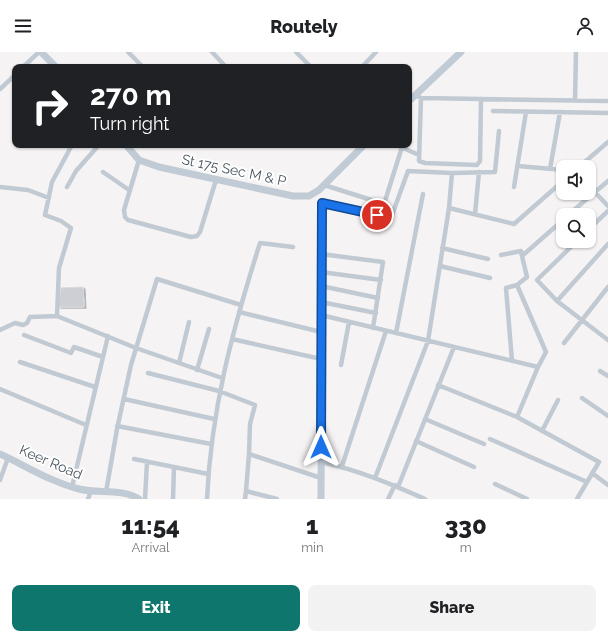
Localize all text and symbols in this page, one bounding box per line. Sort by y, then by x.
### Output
icon: menu [12,15,34,37]
icon: person [574,15,596,37]
text: Routely [270,16,338,37]
text: 270 m [90,79,171,112]
icon: right [24,80,76,132]
text: Turn right [90,113,169,134]
street label: St 175 Sec M & P [180,151,288,189]
map controls [556,160,596,248]
button: sound [556,160,596,200]
pin [360,198,394,232]
icon: arrive [366,204,388,226]
button: search [556,208,596,248]
position arrow [300,426,342,468]
street label: Keer Road [17,442,85,482]
text: 11:54 [121,511,180,540]
text: 1 [306,511,319,540]
text: 330 [445,511,487,540]
text: Arrival [131,540,170,555]
text: min [301,540,324,555]
text: m [460,540,472,555]
button: Exit [12,585,300,631]
button: Share [308,585,596,631]

